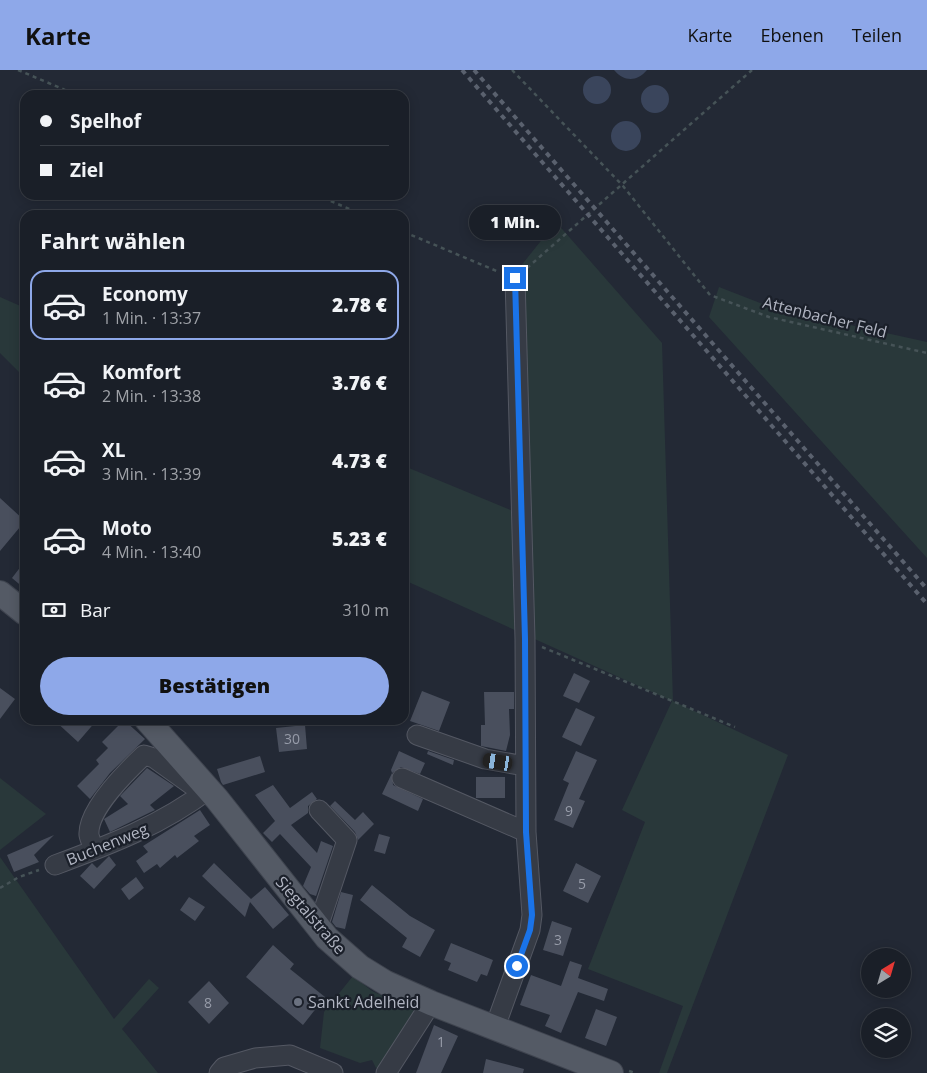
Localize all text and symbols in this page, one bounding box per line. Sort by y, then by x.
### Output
text: Karte [25,19,91,52]
text: Karte [688,23,732,47]
text: Ebenen [760,23,824,47]
text: Teilen [852,23,902,47]
text: Spelhof [70,108,141,134]
text: Ziel [70,157,104,183]
callout: 1 Min. [469,206,561,240]
text: 1 Min. [490,211,540,233]
text: Fahrt wählen [40,225,186,255]
route end [504,267,526,289]
text: Economy [102,281,188,307]
icon: car [42,283,87,328]
street label: Attenbacher Feld [761,291,889,343]
text: 2.78 € [332,292,387,318]
text: 1 Min. · 13:37 [102,307,201,329]
text: Komfort [102,359,181,385]
icon: car [42,361,87,406]
text: 3.76 € [332,370,387,396]
text: 2 Min. · 13:38 [102,385,201,407]
text: XL [102,437,125,463]
icon: car [42,439,87,484]
text: 4.73 € [332,448,387,474]
text: 3 Min. · 13:39 [102,463,201,485]
text: Moto [102,515,152,541]
icon: car [42,517,87,562]
text: 5.23 € [332,526,387,552]
text: 4 Min. · 13:40 [102,541,201,563]
icon: cash [40,596,68,624]
text: Bar [80,597,111,623]
text: 310 m [343,599,389,621]
button: Bestätigen [40,657,389,715]
house number: 30 [284,729,300,748]
car [482,752,513,772]
house number: 9 [565,801,573,820]
street label: Buchenweg [63,817,152,870]
street label: Siegtalstraße [271,871,351,959]
house number: 5 [578,874,586,893]
house number: 3 [554,930,562,949]
north arrow [861,948,911,998]
map controls [861,948,911,1058]
route start [506,955,528,977]
place label: Sankt Adelheid [308,991,419,1013]
house number: 8 [204,993,212,1012]
marker: Sankt Adelheid [292,996,304,1008]
button: layers [861,1008,911,1058]
house number: 1 [437,1032,445,1051]

